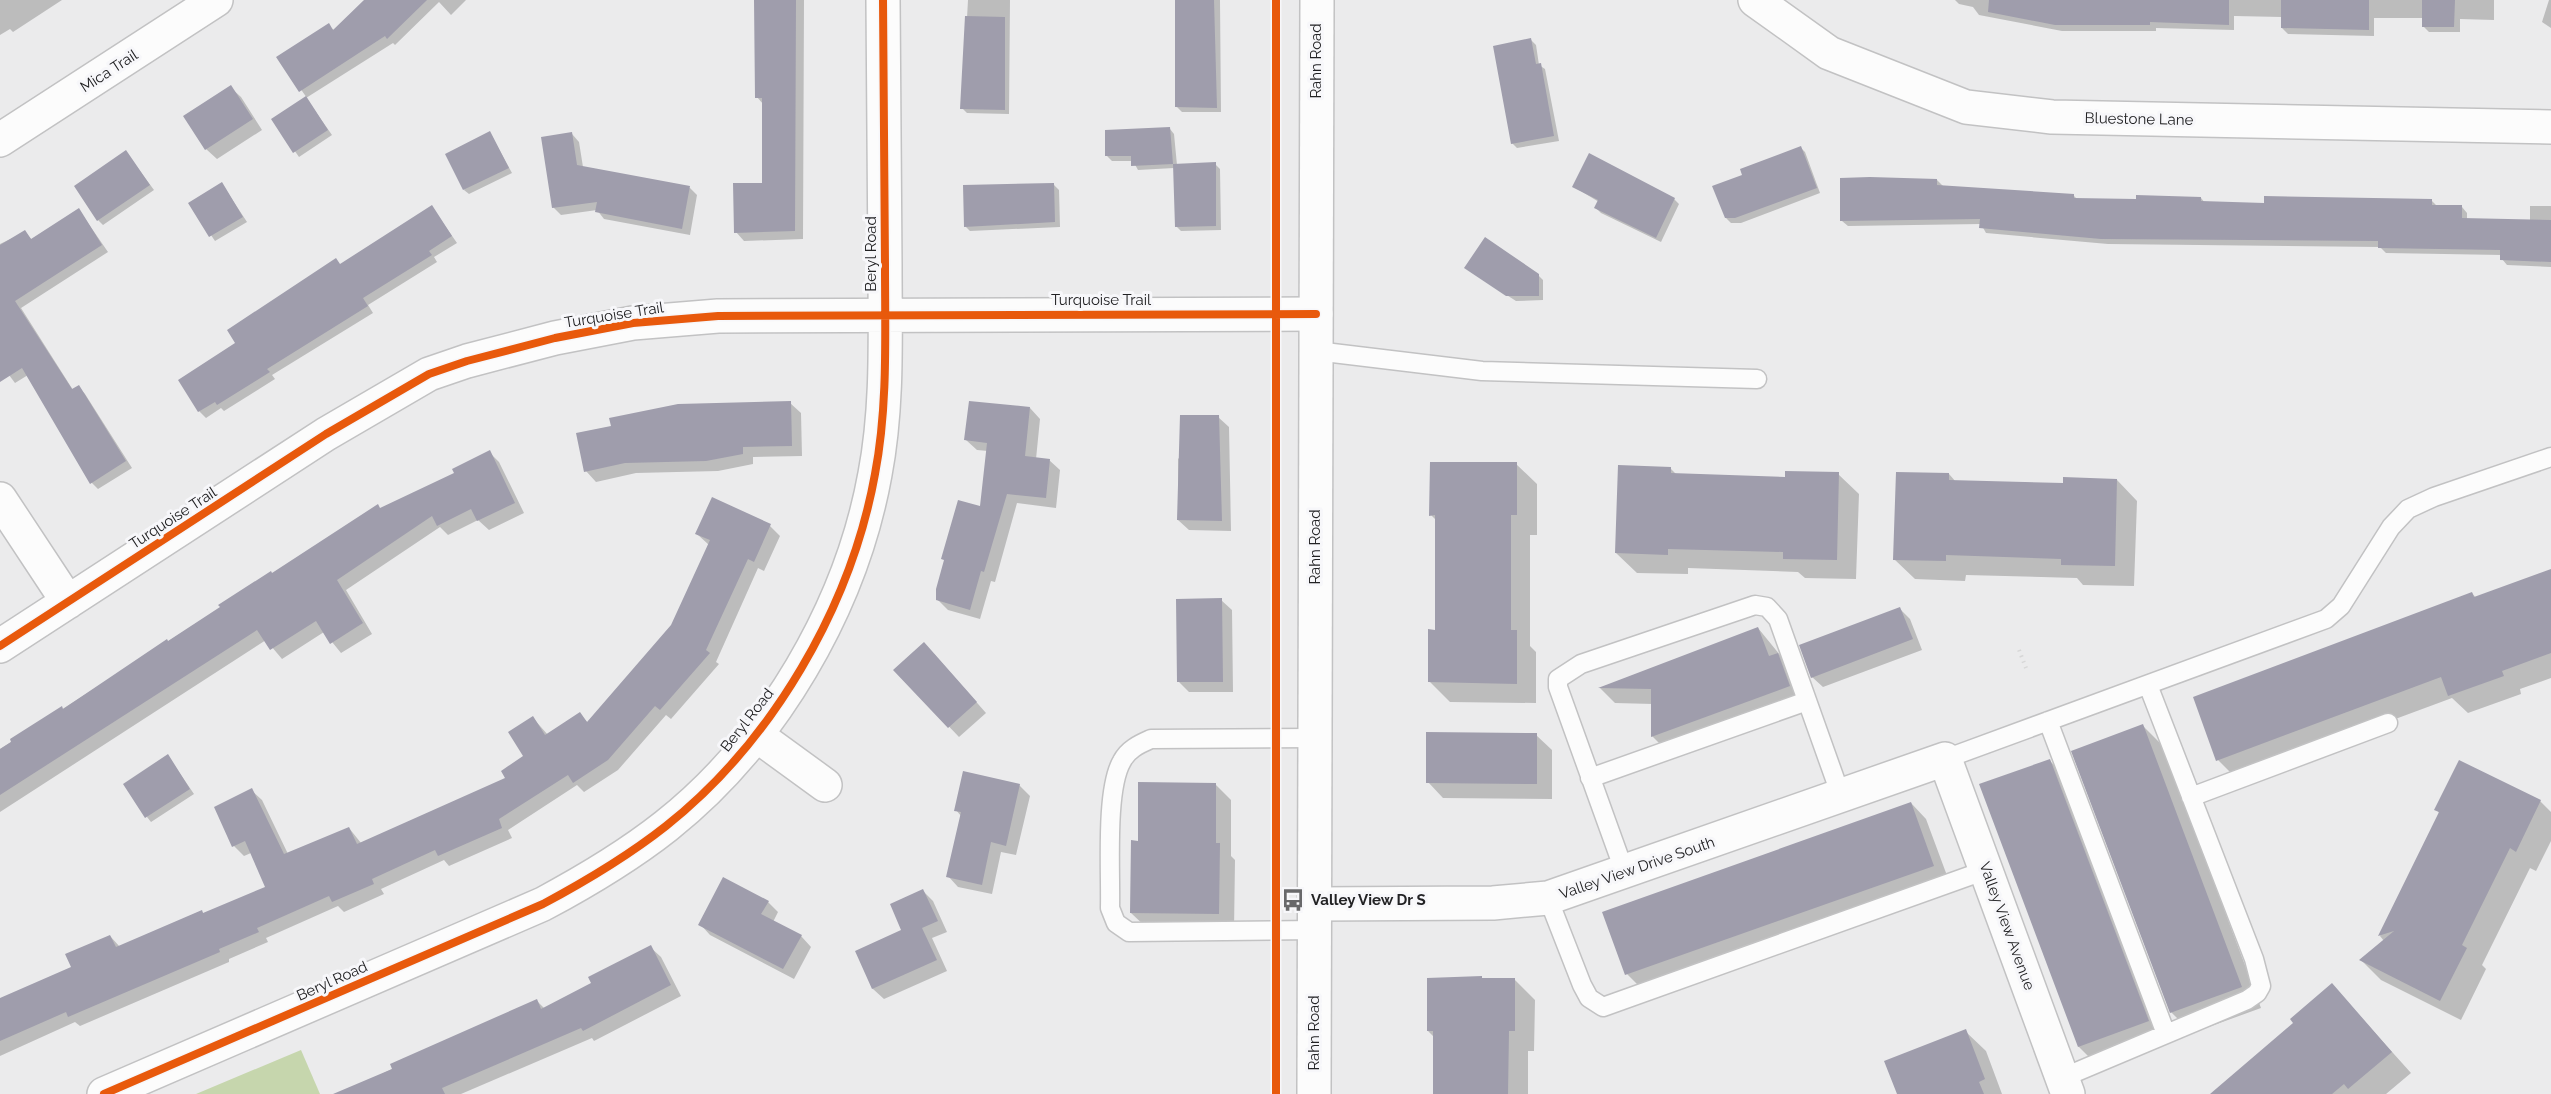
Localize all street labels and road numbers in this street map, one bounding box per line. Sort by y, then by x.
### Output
street label: Rahn Road [1307,23,1325,99]
street label: Mica Trail [77,45,142,96]
street label: Bluestone Lane [2084,109,2194,129]
street label: Beryl Road [862,216,880,292]
street label: Turquoise Trail [1051,291,1152,309]
street label: Turquoise Trail [563,298,666,332]
street label: Turquoise Trail [126,483,221,553]
street label: Rahn Road [1306,509,1324,585]
street label: Beryl Road [717,685,777,755]
street label: Valley View Drive South [1557,833,1717,903]
street label: Valley View Avenue [1975,859,2039,993]
street label: Beryl Road [294,957,370,1005]
street label: Rahn Road [1305,995,1323,1071]

